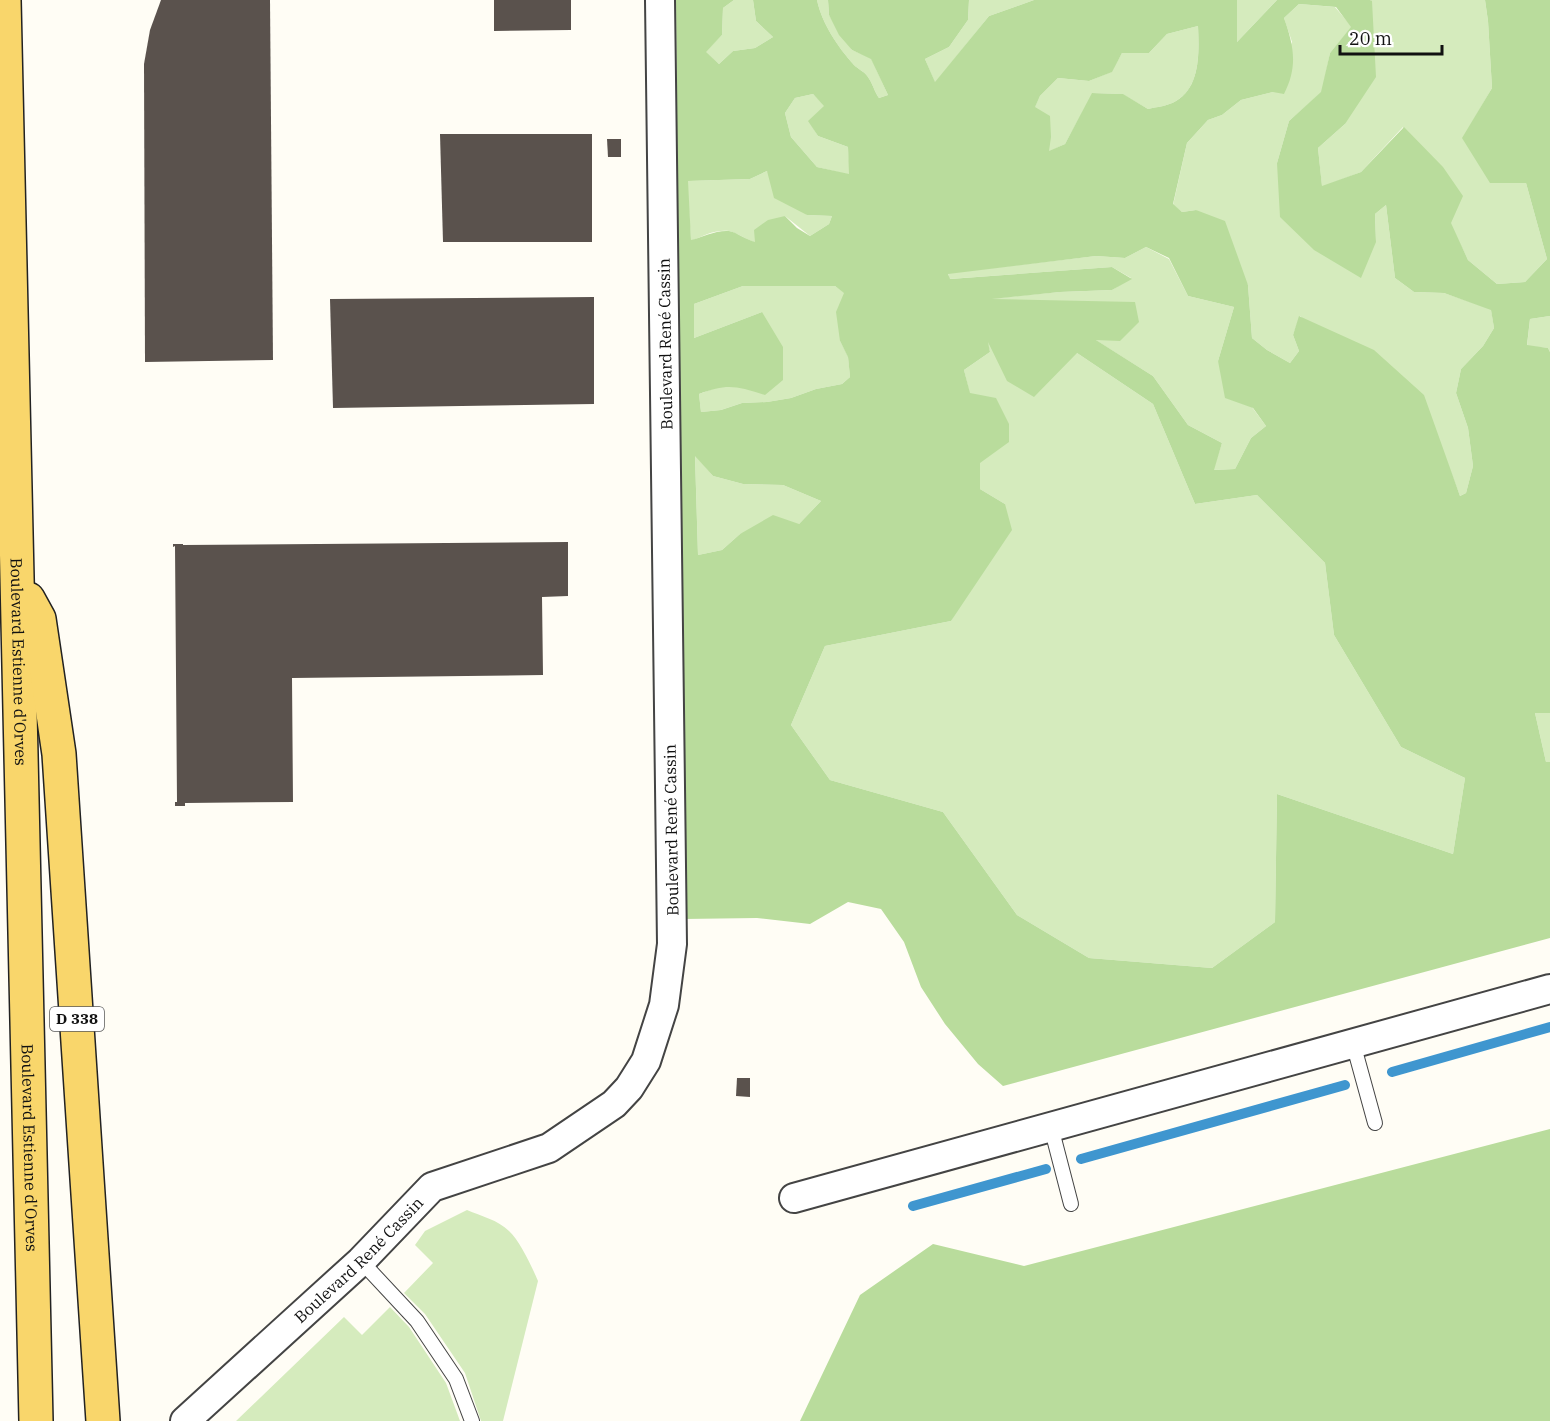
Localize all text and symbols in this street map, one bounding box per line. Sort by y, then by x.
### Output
scale bar [1340,18,1442,56]
text: 20 m [1349,27,1392,50]
street label: Boulevard René Cassin [654,258,676,430]
street label: Boulevard Estienne d'Orves [7,558,31,766]
street label: Boulevard René Cassin [660,744,682,916]
road number: D 338 [50,1007,104,1031]
street label: Boulevard Estienne d'Orves [18,1044,42,1252]
street label: Boulevard René Cassin [290,1193,427,1327]

